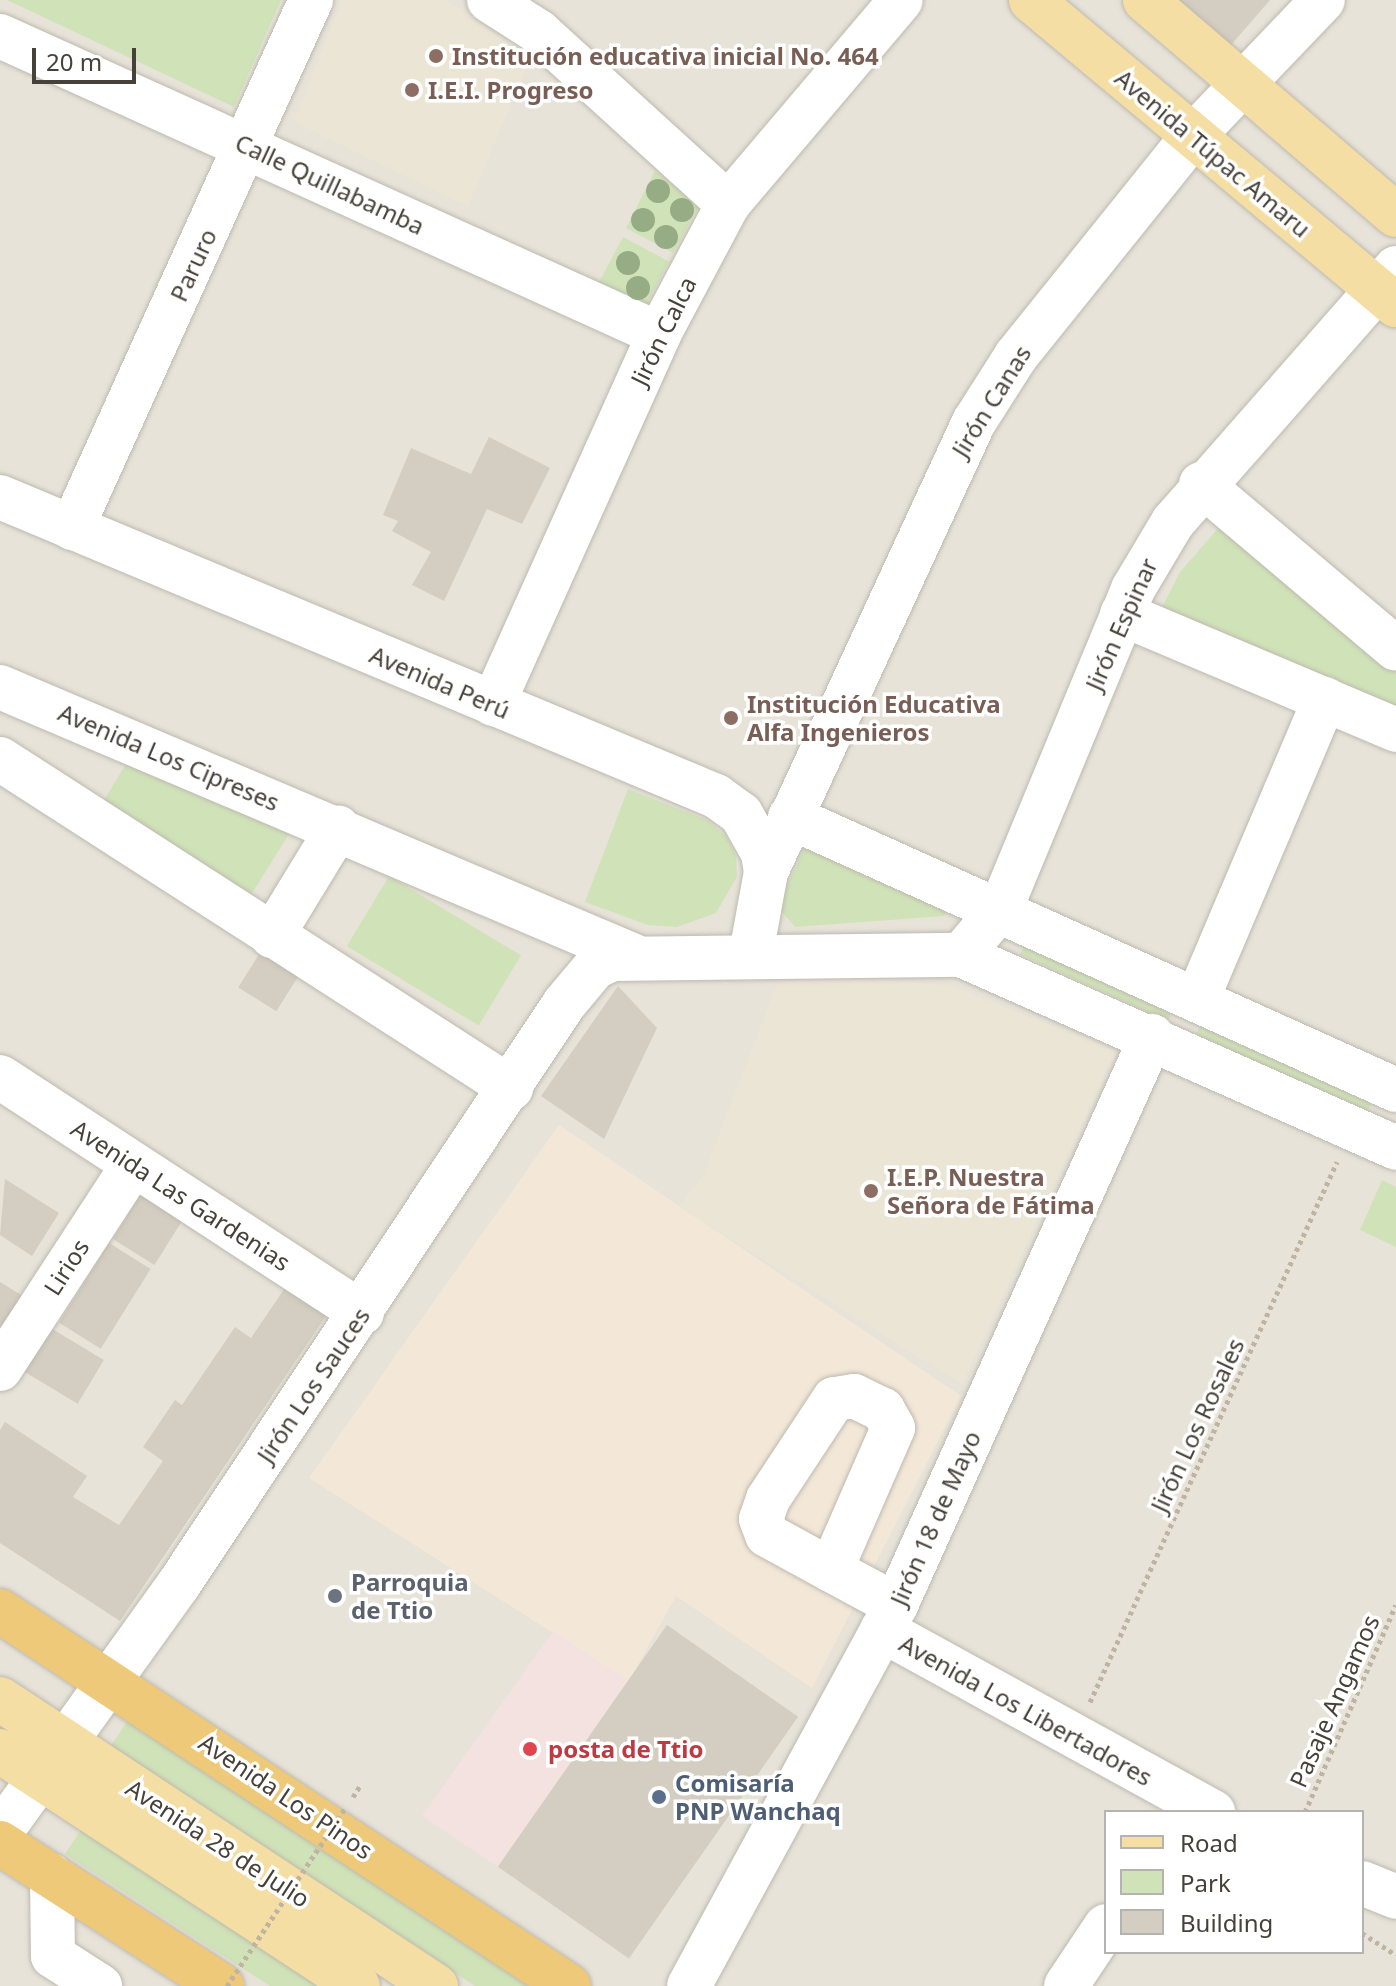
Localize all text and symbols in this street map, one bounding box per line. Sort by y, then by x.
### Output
scale bar [36,32,140,82]
place label: Institución educativa inicial No. 464 [452,42,879,70]
text: 20 m [46,45,102,78]
marker: Institución educativa inicial No. 464 [427,47,445,65]
street label: Avenida Túpac Amaru [1110,63,1316,243]
place label: I.E.I. Progreso [428,76,594,104]
marker: I.E.I. Progreso [403,81,421,99]
street label: Calle Quillabamba [231,128,429,240]
street label: Paruro [164,224,222,306]
street label: Jirón Calca [624,272,702,390]
street label: Jirón Canas [945,340,1037,462]
street label: Jirón Espinar [1079,553,1163,695]
street label: Avenida Perú [366,640,514,724]
place label: Institución Educativa Alfa Ingenieros [747,690,1001,746]
street label: Avenida Los Cipreses [54,697,284,817]
marker: Institución Educativa Alfa Ingenieros [722,709,740,727]
street label: Avenida Las Gardenias [66,1113,296,1277]
place label: I.E.P. Nuestra Señora de Fátima [887,1163,1095,1219]
marker: I.E.P. Nuestra Señora de Fátima [862,1182,880,1200]
street label: Lirios [37,1234,95,1300]
street label: Jirón Los Sauces [251,1302,375,1468]
street label: Jirón Los Rosales [1144,1334,1250,1516]
street label: Jirón 18 de Mayo [884,1426,986,1610]
place label: Parroquia de Ttio [351,1568,469,1624]
marker: Parroquia de Ttio [326,1587,344,1605]
street label: Pasaje Angamos [1283,1610,1385,1792]
street label: Avenida Los Libertadores [895,1629,1157,1791]
street label: Avenida Los Pinos [194,1727,378,1865]
place label: posta de Ttio [548,1735,703,1763]
marker: posta de Ttio [519,1738,541,1760]
place label: Comisaría PNP Wanchaq [675,1769,841,1825]
street label: Avenida 28 de Julio [121,1773,315,1913]
marker: Comisaría PNP Wanchaq [650,1788,668,1806]
legend [1104,1810,1364,1954]
text: Road [1180,1826,1238,1859]
text: Park [1180,1866,1231,1899]
text: Building [1180,1906,1273,1939]

